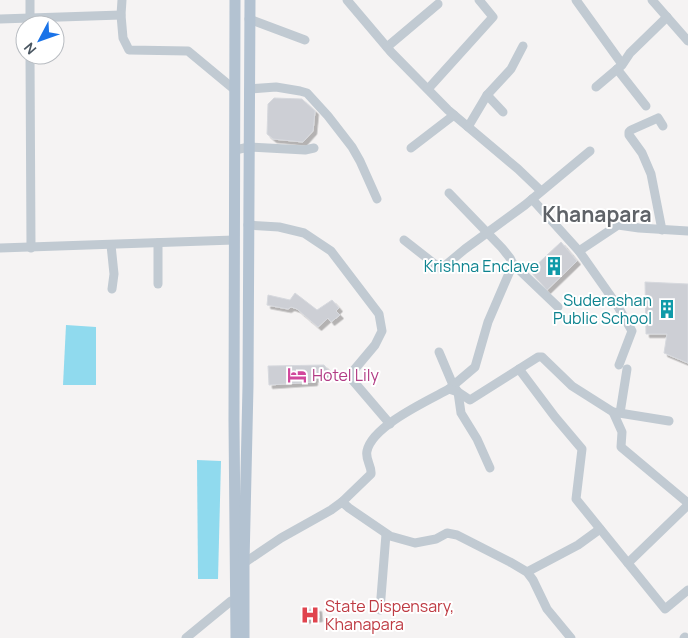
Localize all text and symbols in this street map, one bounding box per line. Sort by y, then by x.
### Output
north arrow [15,15,65,65]
text: N [19,39,40,59]
district label: Khanapara [542,200,652,228]
place label: Krishna Enclave [424,255,539,277]
building icon: Krishna Enclave [543,255,565,277]
place label: Suderashan Public School [553,289,652,329]
building icon: Suderashan Public School [656,298,678,320]
hotel icon: Hotel Lily [286,364,308,386]
place label: Hotel Lily [312,364,379,386]
place label: State Dispensary, Khanapara [325,595,454,635]
hospital icon: State Dispensary, Khanapara [299,604,321,626]

